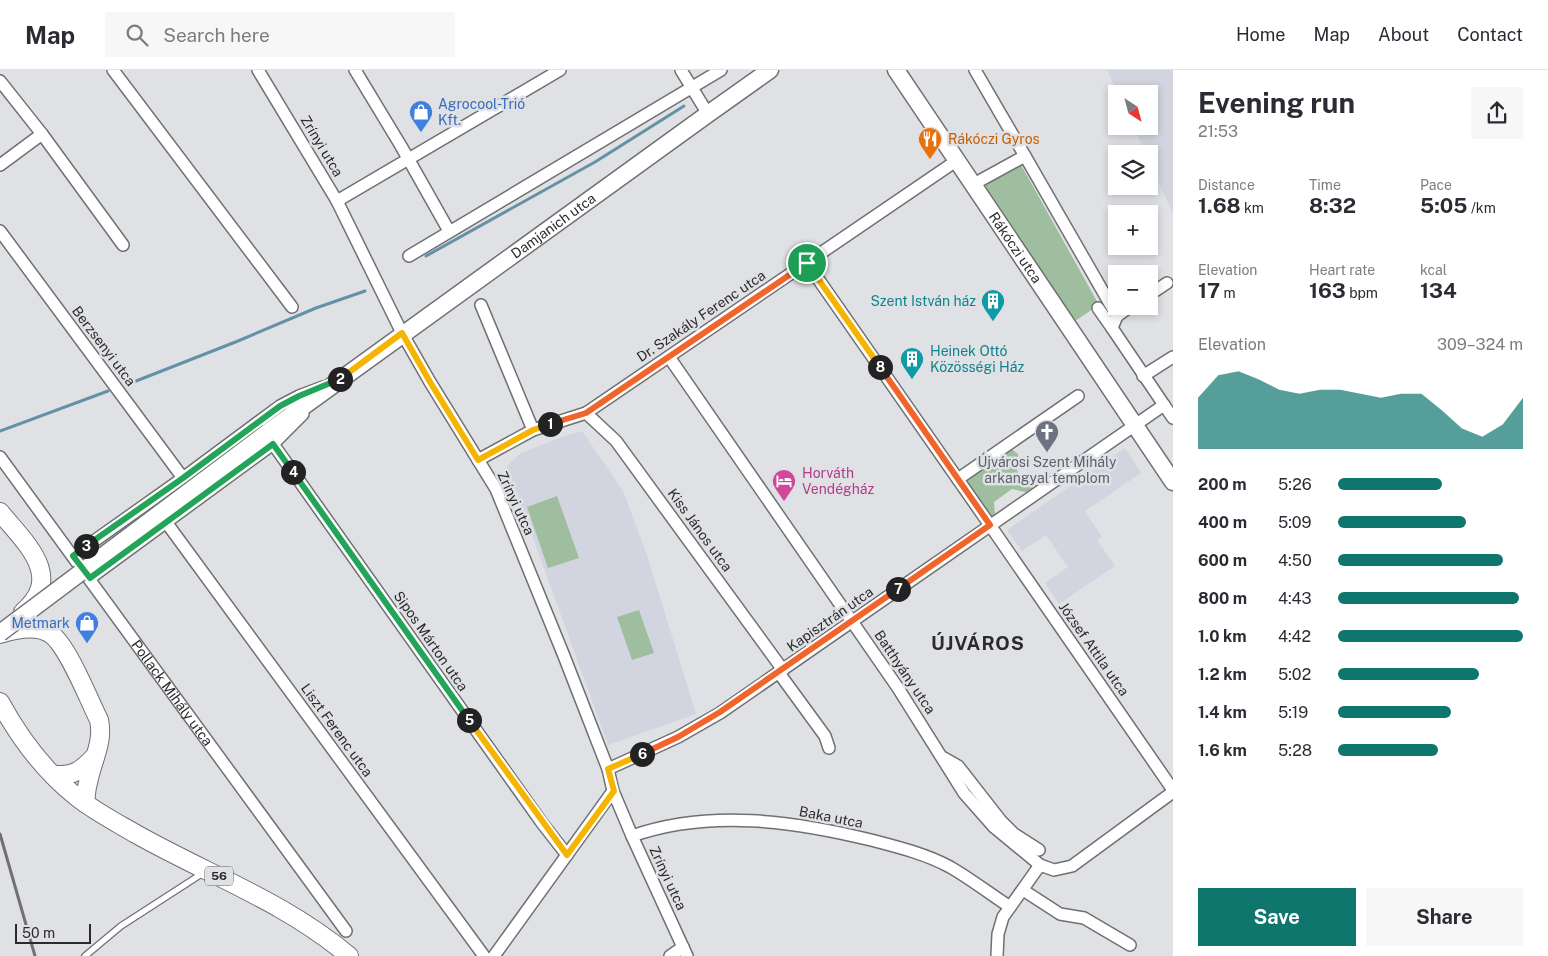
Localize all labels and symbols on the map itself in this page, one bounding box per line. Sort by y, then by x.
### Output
north arrow [1108,85,1158,135]
place label: Agrocool-Trió Kft. [438,96,525,128]
shop icon: Agrocool-Trió Kft. [408,99,434,133]
street label: Zrínyi utca [298,113,346,179]
restaurant icon: Rákóczi Gyros [917,126,943,160]
place label: Rákóczi Gyros [948,131,1040,147]
street label: Damjanich utca [508,190,599,262]
street label: Rákóczi utca [986,209,1045,286]
pin [786,242,828,284]
street label: Dr. Szakály Ferenc utca [634,267,768,365]
building icon: Szent István ház [980,288,1006,322]
place label: Szent István ház [871,293,976,309]
street label: Berzsenyi utca [69,303,139,389]
place label: Heinek Ottó Közösségi Ház [930,343,1024,375]
building icon: Heinek Ottó Közösségi Ház [899,346,925,380]
pin: 8 [868,354,892,380]
pin: 2 [328,366,352,392]
pin: 1 [538,412,562,436]
church icon: Újvárosi Szent Mihály arkangyal templom [1034,419,1060,453]
place label: Újvárosi Szent Mihály arkangyal templom [978,452,1117,486]
pin: 4 [280,460,306,484]
place label: Horváth Vendégház [802,465,875,497]
hotel icon: Horváth Vendégház [771,468,797,502]
street label: Zrínyi utca [494,469,538,537]
street label: Kiss János utca [665,485,735,575]
pin: 3 [74,534,98,558]
pin: 7 [886,576,910,602]
street label: Kapisztrán utca [784,583,876,655]
street label: Sipos Márton utca [391,588,471,694]
street label: József Attila utca [1056,599,1132,699]
shop icon: Metmark [74,610,100,644]
place label: Metmark [11,615,70,631]
street label: Batthyány utca [871,627,939,717]
district label: ÚJVÁROS [931,632,1025,654]
street label: Pollack Mihály utca [128,637,216,749]
street label: Liszt Ferenc utca [298,680,376,780]
pin: 5 [456,708,482,732]
pin: 6 [630,742,654,766]
street label: Baka utca [798,803,864,831]
street label: Zrínyi utca [646,844,690,912]
road number: 56 [205,866,233,886]
scale bar [15,921,91,944]

